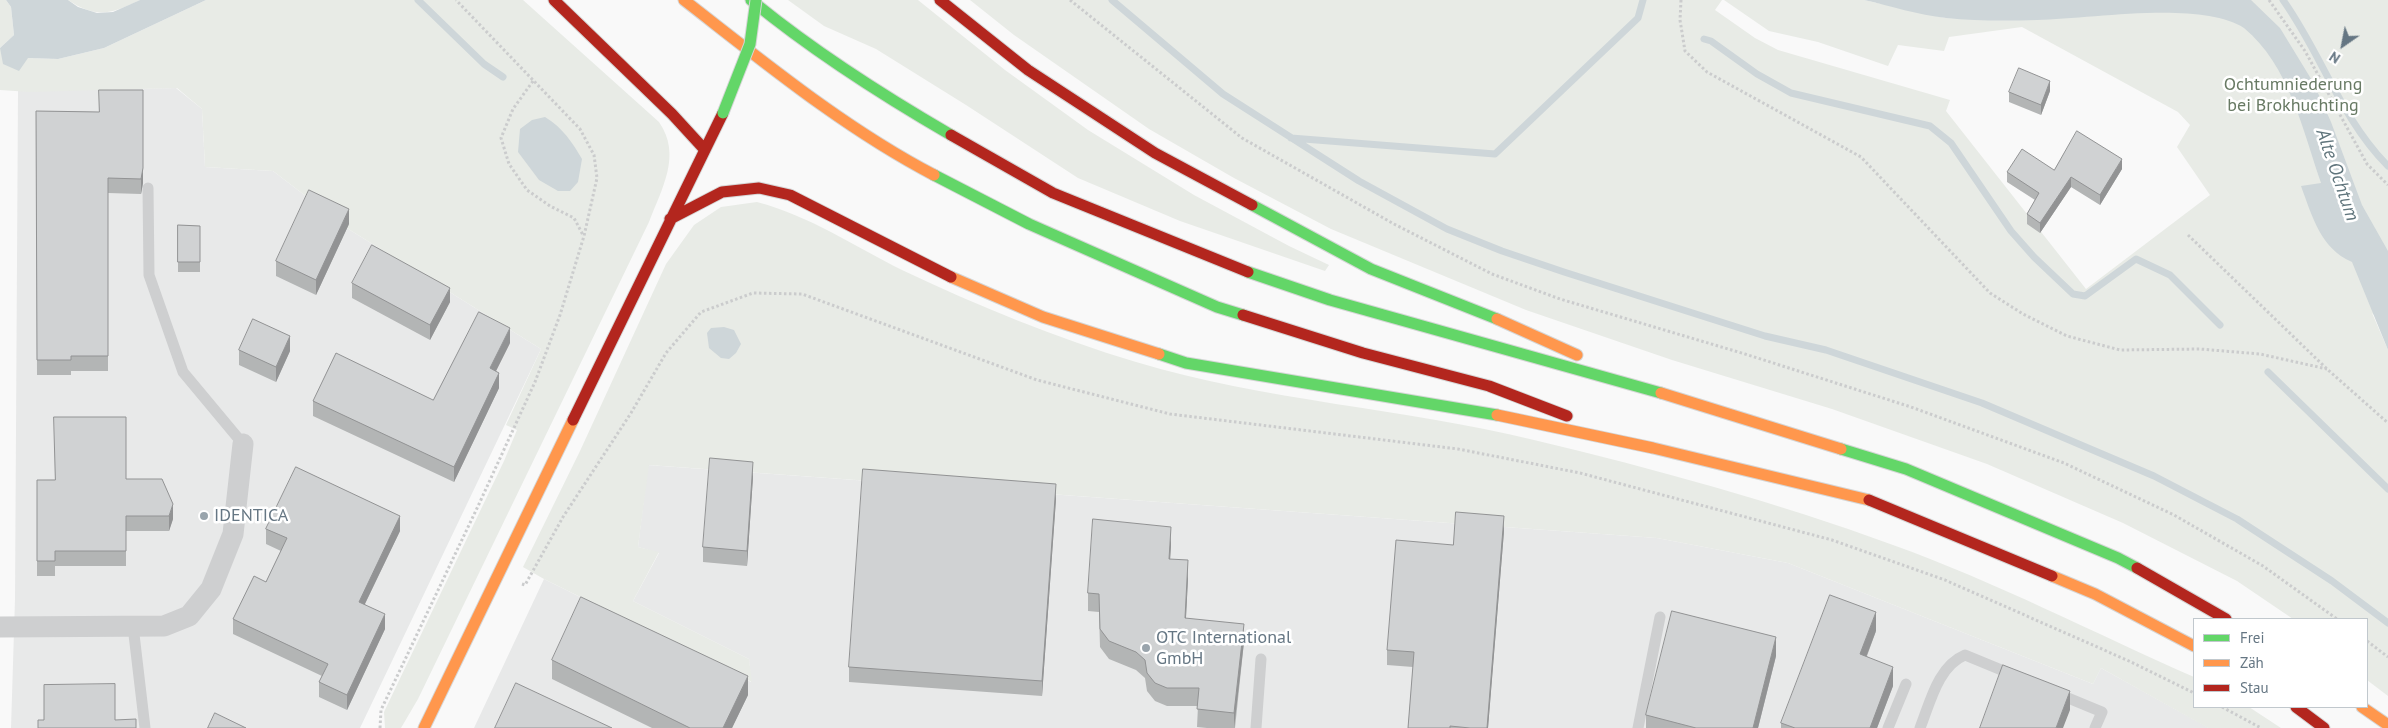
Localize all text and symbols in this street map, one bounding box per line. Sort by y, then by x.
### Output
north arrow [2318,20,2368,70]
text: N [2326,48,2344,68]
park label: Ochtumniederung bei Brokhuchting [2224,74,2362,116]
water label: Alte Ochtum [2311,126,2363,224]
place label: IDENTICA [214,505,288,527]
marker: IDENTICA [198,510,210,522]
legend [2193,618,2368,708]
place label: OTC International GmbH [1156,627,1291,670]
text: Frei [2240,628,2265,647]
marker: OTC International GmbH [1140,642,1152,654]
text: Zäh [2240,653,2264,672]
text: Stau [2240,678,2269,697]

